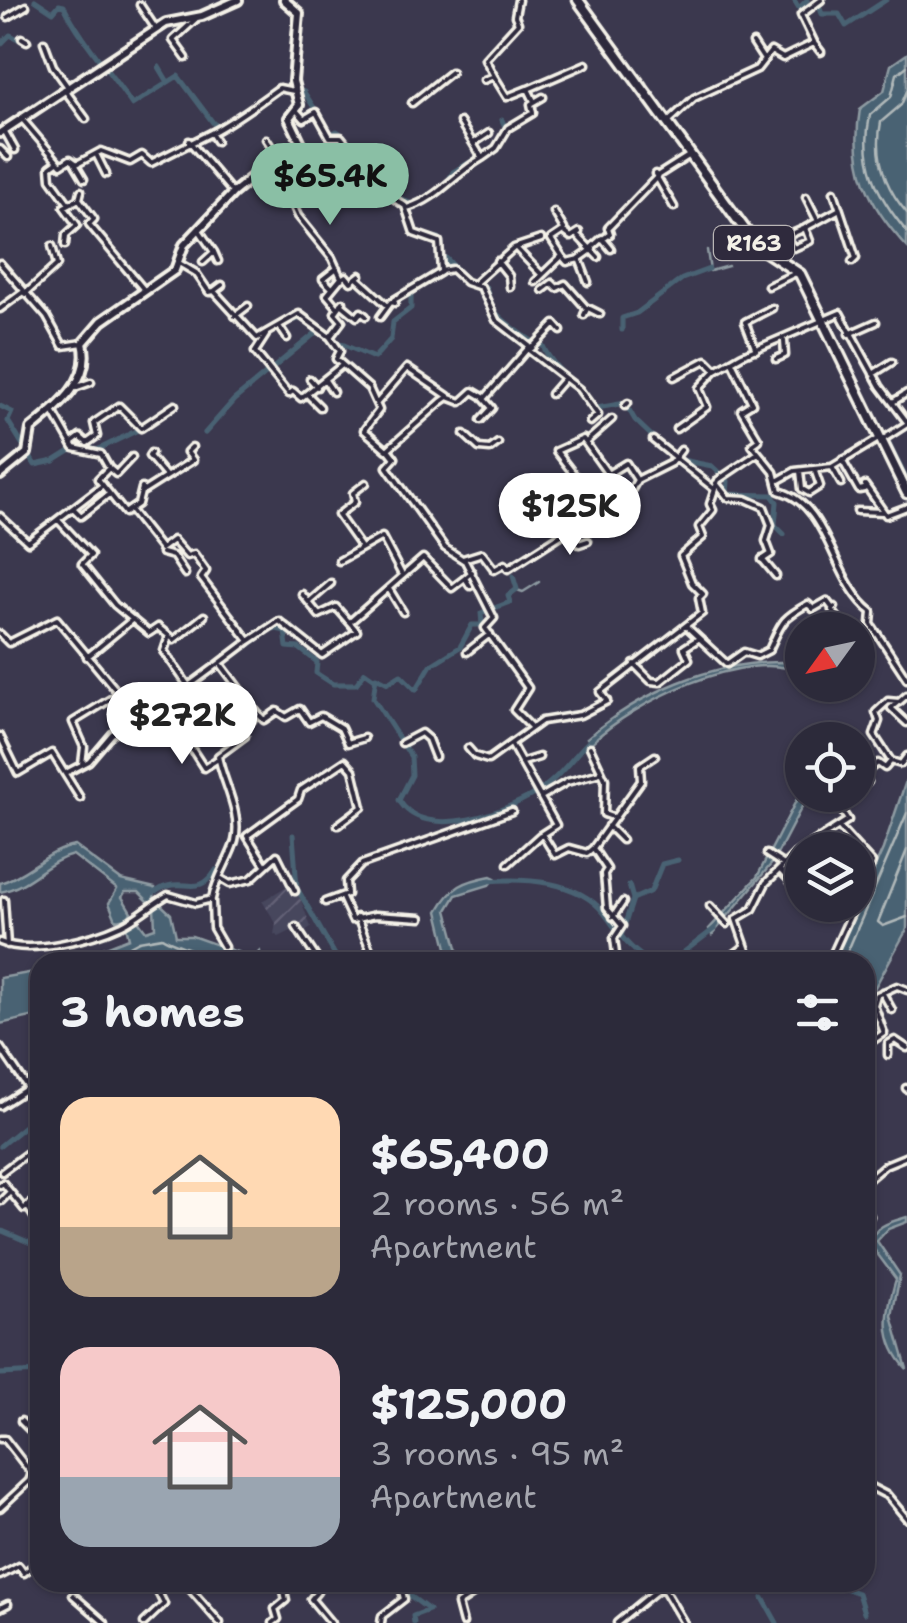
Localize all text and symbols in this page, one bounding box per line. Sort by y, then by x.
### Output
pin: $65.4K [249,143,411,228]
text: $65.4K [273,154,387,197]
road number: R163 [714,226,794,260]
pin: $125K [500,473,640,558]
text: $125K [521,484,619,527]
north arrow [785,612,875,702]
map controls [785,612,875,922]
pin: $272K [112,682,252,767]
text: $272K [128,693,236,736]
button: locate [785,722,875,812]
button: layers [785,832,875,922]
text: 3 homes [60,984,245,1040]
icon: filters [790,985,845,1040]
text: $65,400 [370,1126,550,1182]
icon: home [140,1137,260,1257]
text: 2 rooms · 56 m² [370,1182,624,1225]
text: Apartment [370,1225,537,1268]
text: $125,000 [370,1376,567,1432]
icon: home [140,1387,260,1507]
text: 3 rooms · 95 m² [370,1432,624,1475]
text: Apartment [370,1475,537,1518]

